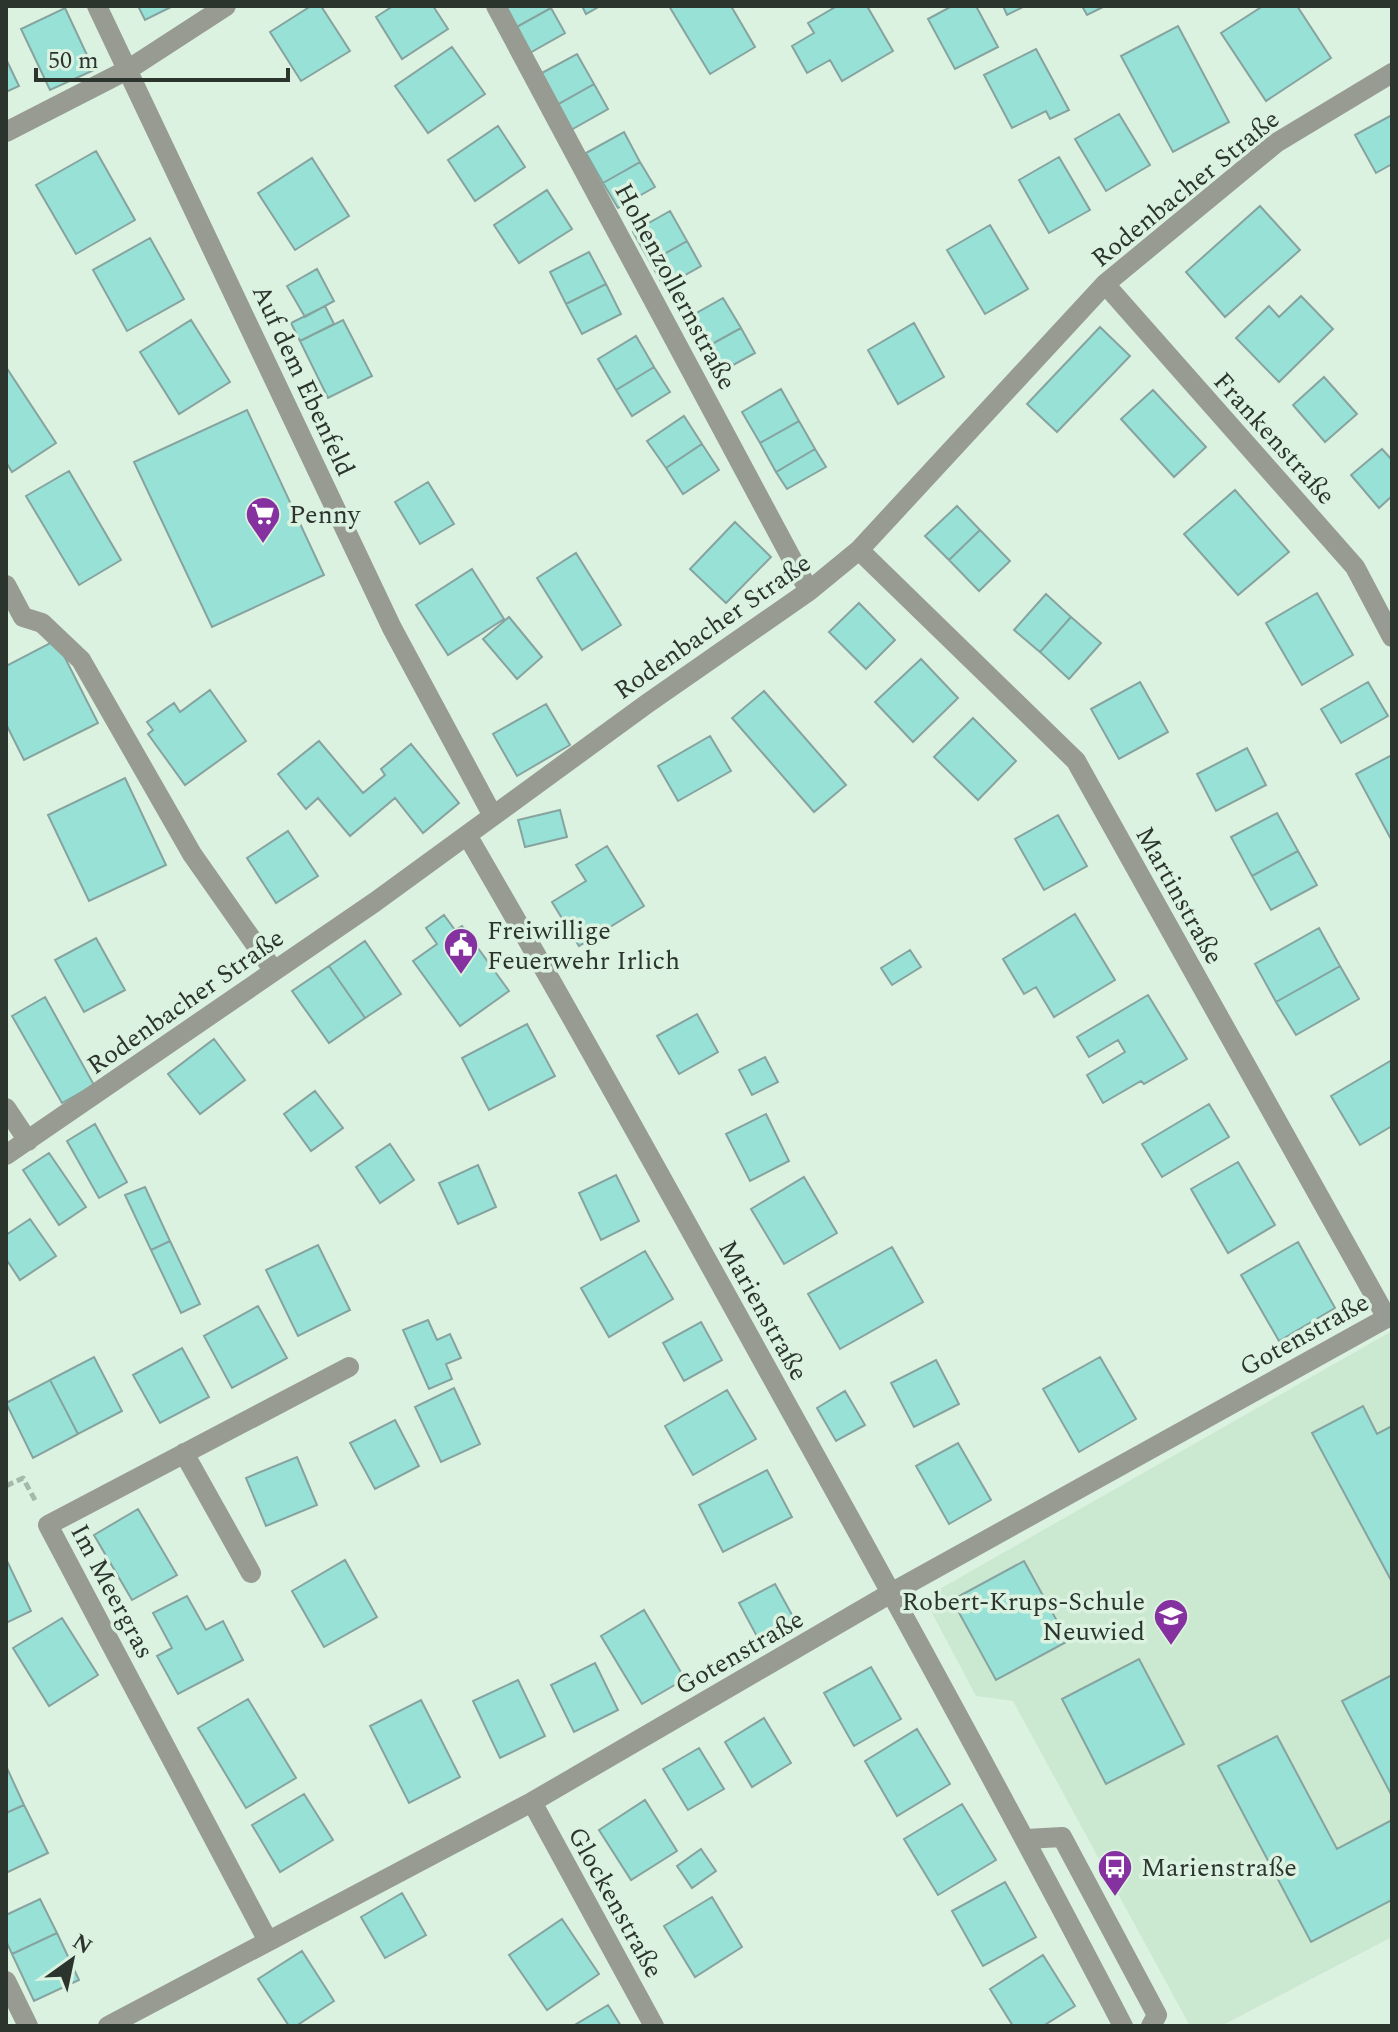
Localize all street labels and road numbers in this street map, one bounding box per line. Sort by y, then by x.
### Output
street label: Rodenbacher Straße [1083,100,1289,278]
street label: Hohenzollernstraße [604,176,747,397]
street label: Auf dem Ebenfeld [241,278,365,483]
street label: Frankenstraße [1203,363,1345,514]
street label: Rodenbacher Straße [606,544,819,710]
street label: Martinstraße [1125,819,1234,972]
street label: Rodenbacher Straße [79,919,292,1085]
street label: Marienstraße [708,1233,818,1388]
street label: Gotenstraße [1232,1283,1377,1387]
street label: Im Meergras [60,1517,164,1666]
street label: Gotenstraße [668,1600,811,1706]
street label: Glockenstraße [557,1819,673,1986]

